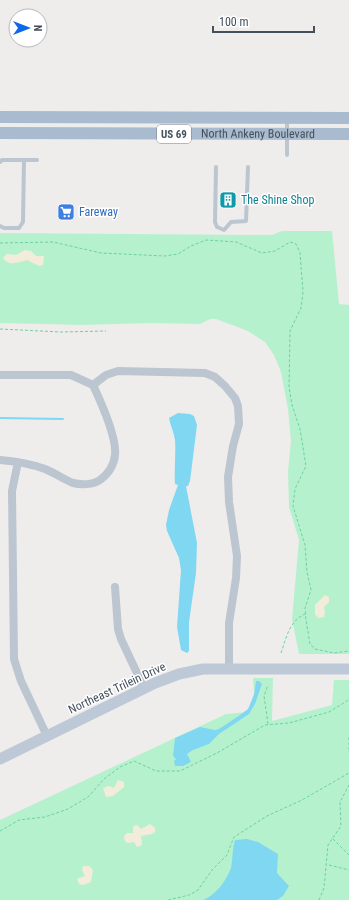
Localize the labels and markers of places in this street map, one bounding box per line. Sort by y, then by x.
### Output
building icon: The Shine Shop [218,190,238,210]
place label: The Shine Shop [241,193,314,207]
supermarket icon: Fareway [56,202,76,222]
place label: Fareway [79,205,118,219]

